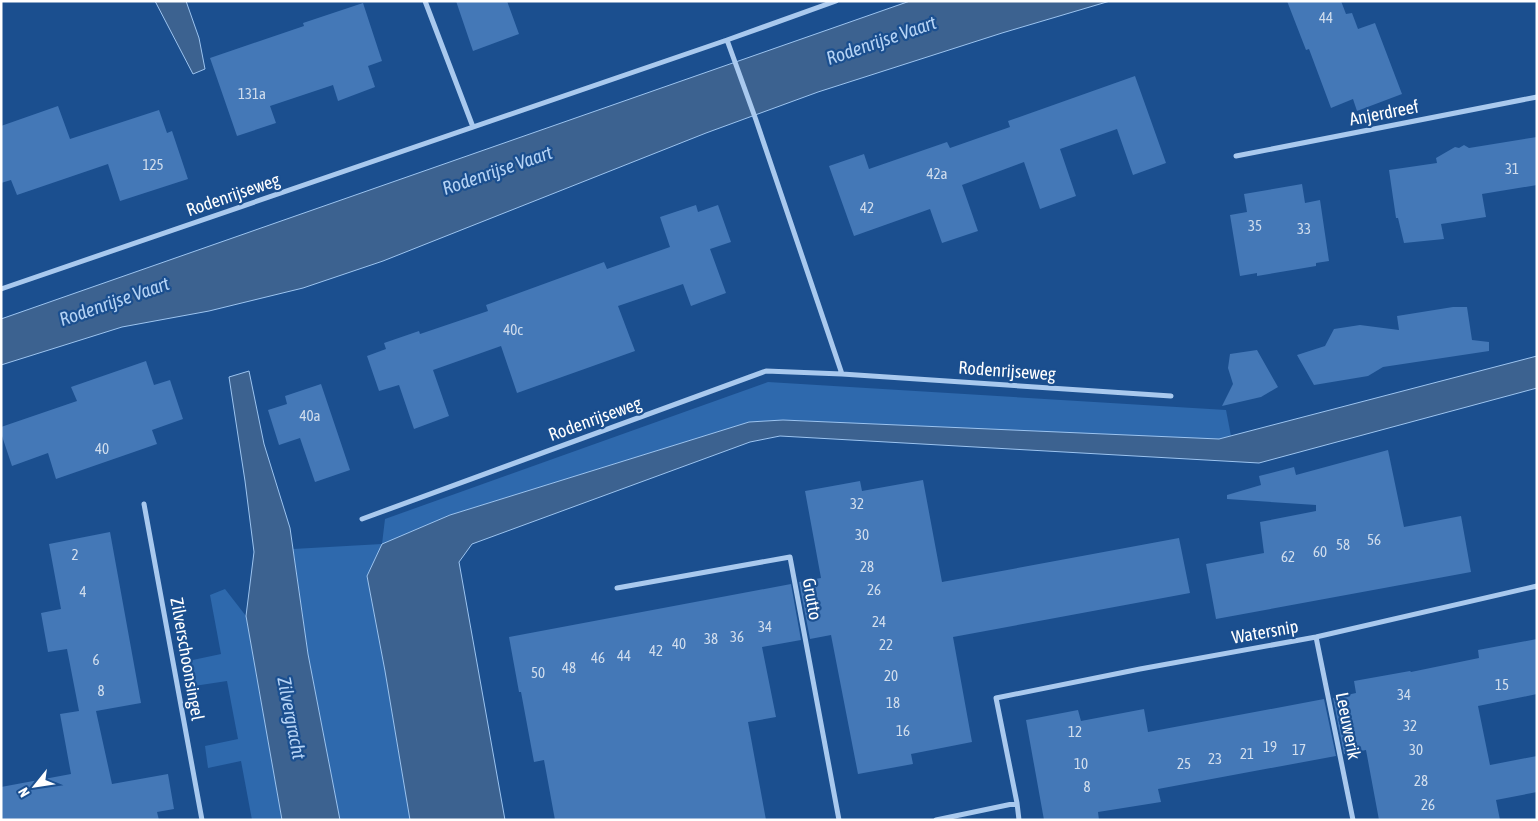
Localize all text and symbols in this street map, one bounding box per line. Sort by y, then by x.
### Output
house number: 44 [1319,9,1333,26]
water label: Rodenrijse Vaart [823,11,939,69]
house number: 131a [238,85,266,102]
street label: Anjerdreef [1347,95,1420,130]
water label: Rodenrijse Vaart [439,141,555,199]
house number: 125 [142,156,164,173]
house number: 31 [1505,160,1519,177]
house number: 42a [926,165,948,182]
street label: Rodenrijseweg [183,169,283,220]
house number: 42 [860,199,874,216]
house number: 35 [1248,217,1262,234]
house number: 33 [1297,220,1311,237]
water label: Rodenrijse Vaart [56,272,172,330]
house number: 40c [503,321,523,338]
street label: Rodenrijseweg [958,357,1057,384]
street label: Rodenrijseweg [546,392,644,445]
house number: 40a [299,407,321,424]
house number: 40 [95,440,109,457]
house number: 32 [850,495,864,512]
house number: 30 [855,526,869,543]
house number: 56 [1367,531,1381,548]
house number: 58 [1336,536,1350,553]
house number: 60 [1313,543,1327,560]
house number: 2 [71,546,79,563]
house number: 62 [1281,548,1295,565]
house number: 28 [860,558,874,575]
street label: Grutto [798,576,826,622]
house number: 26 [867,581,881,598]
house number: 4 [79,583,87,600]
street label: Zilverschoonsingel [166,596,209,722]
house number: 24 [872,613,886,630]
street label: Watersnip [1230,615,1300,648]
house number: 34 [758,618,772,635]
house number: 36 [730,628,744,645]
house number: 38 [704,630,718,647]
house number: 40 [672,635,686,652]
house number: 22 [879,636,893,653]
house number: 42 [649,642,663,659]
house number: 44 [617,647,631,664]
house number: 46 [591,649,605,666]
house number: 6 [92,651,100,668]
house number: 48 [562,659,576,676]
house number: 50 [531,664,545,681]
house number: 20 [884,667,898,684]
water label: Zilvergracht [273,675,311,762]
house number: 15 [1495,676,1509,693]
house number: 8 [97,682,105,699]
house number: 34 [1397,686,1411,703]
street label: Leeuwerik [1332,691,1365,761]
house number: 18 [886,694,900,711]
house number: 32 [1403,717,1417,734]
house number: 16 [896,722,910,739]
house number: 12 [1068,723,1082,740]
house number: 19 [1263,738,1277,755]
house number: 17 [1292,741,1306,758]
house number: 30 [1409,741,1423,758]
house number: 21 [1240,745,1254,762]
house number: 23 [1208,750,1222,767]
house number: 10 [1074,755,1088,772]
house number: 25 [1177,755,1191,772]
north arrow [10,761,60,811]
house number: 28 [1414,772,1428,789]
house number: 8 [1083,778,1091,795]
text: N [15,785,33,800]
house number: 26 [1421,796,1435,813]

